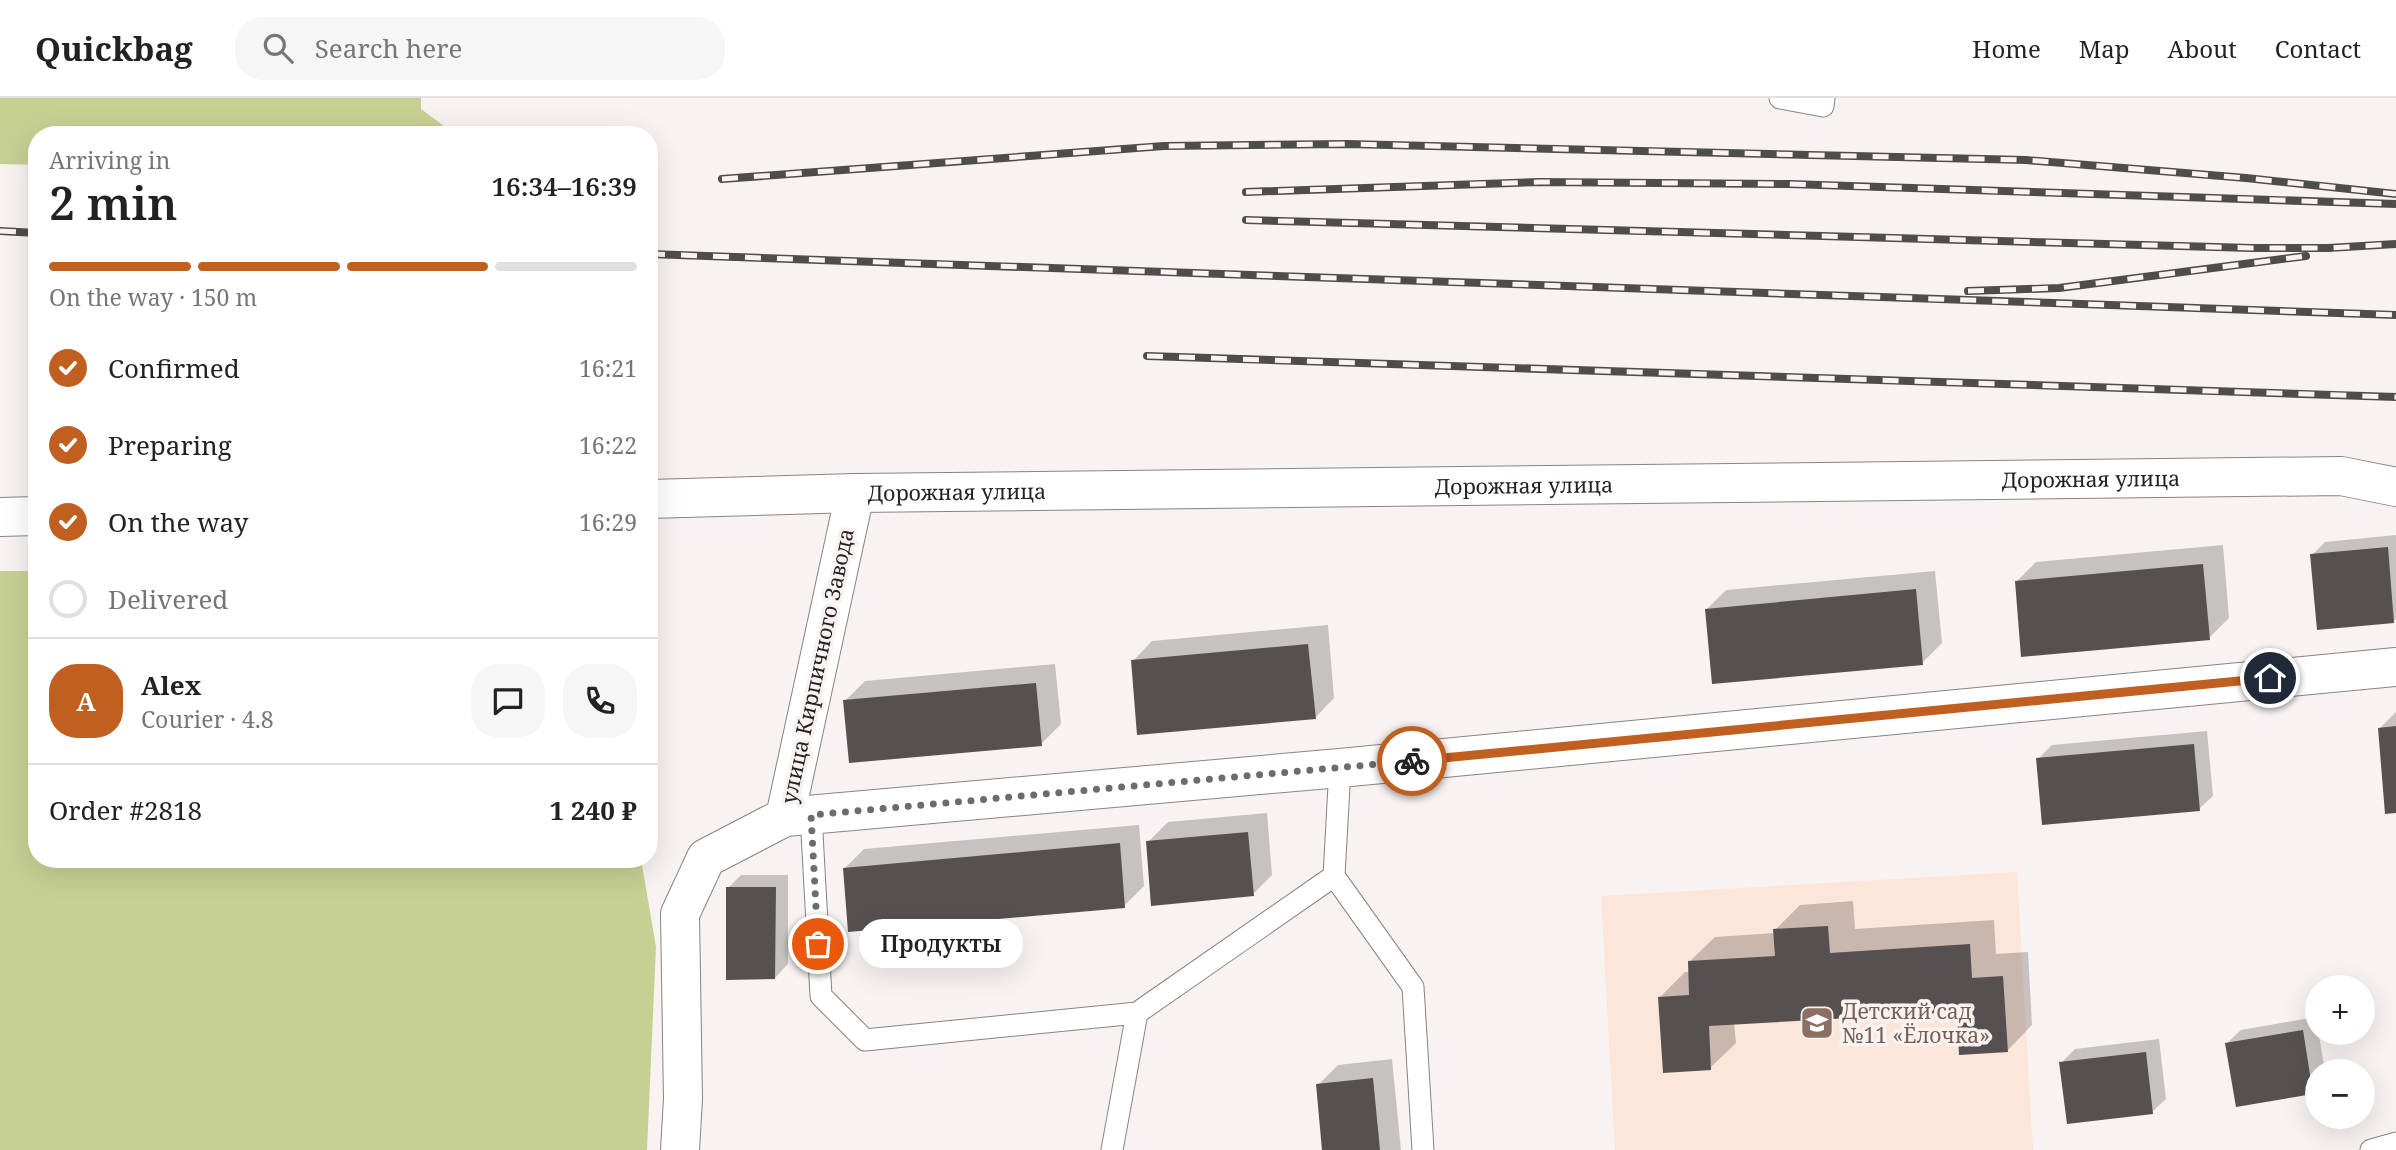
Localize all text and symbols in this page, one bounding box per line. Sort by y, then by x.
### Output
search box [235,17,725,80]
text: Quickbag [35,26,193,71]
icon: search [259,29,297,67]
text: Search here [315,30,462,66]
text: Home [1972,32,2041,65]
text: Map [2079,32,2130,65]
text: About [2168,32,2237,65]
text: Contact [2275,32,2361,65]
text: Arriving in [49,144,170,176]
text: 16:34–16:39 [491,168,637,204]
text: 2 min [49,171,177,233]
text: On the way · 150 m [49,281,257,313]
icon: check [49,349,87,387]
text: Confirmed [108,350,240,386]
text: 16:21 [579,352,637,384]
icon: check [49,426,87,464]
text: Preparing [108,427,232,463]
text: 16:22 [579,429,637,461]
street label: Дорожная улица [2001,464,2180,494]
street label: Дорожная улица [1434,470,1613,500]
street label: Дорожная улица [868,477,1046,507]
icon: check [49,503,87,541]
text: On the way [108,504,248,540]
text: 16:29 [579,506,637,538]
street label: улица Кирпичного Завода [774,526,860,806]
text: Delivered [108,581,228,617]
pin [2240,648,2300,708]
icon: home [2251,659,2289,697]
button: chat [471,664,545,738]
button: phone [563,664,637,738]
text: Alex [141,667,201,703]
text: A [76,683,96,719]
text: Courier · 4.8 [141,703,274,735]
courier [1377,726,1447,796]
icon: bike [1393,742,1431,780]
text: Order #2818 [49,792,202,828]
text: 1 240 ₽ [549,792,637,828]
pin [788,914,848,974]
callout: Продукты [860,920,1024,968]
icon: bag [799,925,837,963]
text: Продукты [881,927,1001,959]
map controls [2305,975,2375,1129]
button: + [2305,975,2375,1045]
place label: Детский сад №11 «Ёлочка» [1842,997,1990,1049]
school or university icon: Детский сад №11 «Ёлочка» [1798,1004,1836,1042]
button: − [2305,1059,2375,1129]

